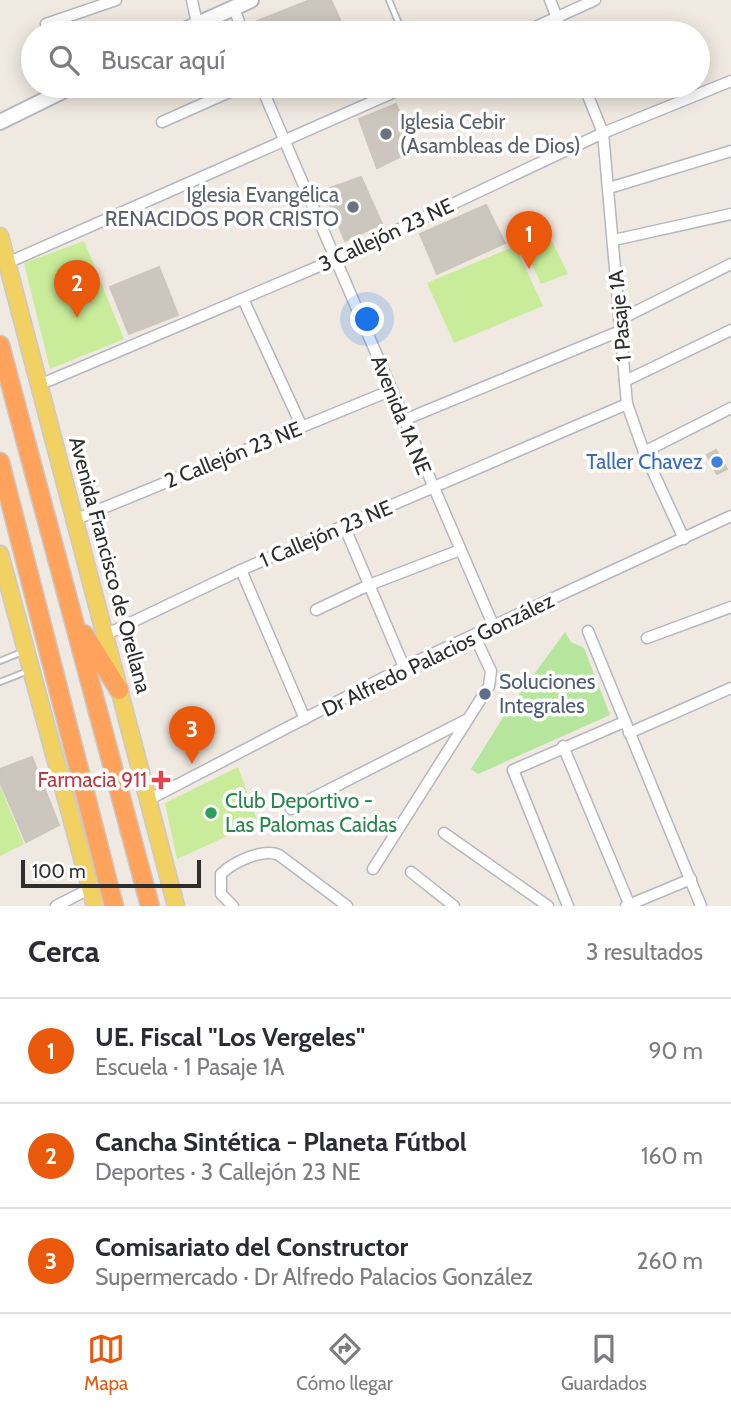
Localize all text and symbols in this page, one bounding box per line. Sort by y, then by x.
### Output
search box [21,21,710,98]
icon: search [45,41,83,79]
text: Buscar aquí [101,44,225,76]
place label: Iglesia Cebir (Asambleas de Dios) [400,109,580,158]
marker: Iglesia Cebir (Asambleas de Dios) [378,126,394,142]
place label: Iglesia Evangélica RENACIDOS POR CRISTO [105,182,339,231]
street label: 3 Callejón 23 NE [315,192,457,278]
marker: Iglesia Evangélica RENACIDOS POR CRISTO [345,199,361,215]
pin: 1 [506,211,552,269]
pin: 2 [54,260,100,318]
street label: 1 Pasaje 1A [603,269,637,363]
your location [350,302,384,336]
street label: Avenida 1A NE [366,351,437,478]
street label: 2 Callejón 23 NE [161,416,305,494]
street label: Avenida Francisco de Orellana [64,434,157,696]
place label: Taller Chavez [586,449,703,474]
marker: Taller Chavez [709,454,725,470]
street label: 1 Callejón 23 NE [256,494,396,574]
street label: Dr Alfredo Palacios González [318,587,558,722]
place label: Soluciones Integrales [499,669,596,718]
marker: Soluciones Integrales [477,686,493,702]
pin: 3 [169,706,215,764]
place label: Farmacia 911 [38,767,147,792]
marker: Farmacia 911 [153,772,169,788]
place label: Club Deportivo - Las Palomas Caidas [225,788,397,837]
marker: Club Deportivo - Las Palomas Caidas [203,805,219,821]
scale bar [21,857,201,889]
text: 100 m [32,860,86,883]
text: Cerca [28,933,100,970]
text: 3 resultados [586,938,703,966]
text: UE. Fiscal "Los Vergeles" [95,1021,365,1053]
text: 1 [47,1037,55,1065]
text: 90 m [649,1037,703,1065]
text: Escuela · 1 Pasaje 1A [95,1053,284,1081]
text: Cancha Sintética - Planeta Fútbol [95,1126,467,1158]
text: 2 [45,1142,57,1170]
text: 160 m [641,1142,703,1170]
text: Deportes · 3 Callejón 23 NE [95,1158,360,1186]
text: Comisariato del Constructor [95,1231,408,1263]
text: 3 [45,1247,57,1275]
text: 260 m [636,1247,703,1275]
text: Supermercado · Dr Alfredo Palacios González [95,1263,533,1291]
tab: Mapa [84,1330,128,1395]
tab: Cómo llegar [296,1330,393,1395]
tab: Guardados [561,1330,647,1395]

